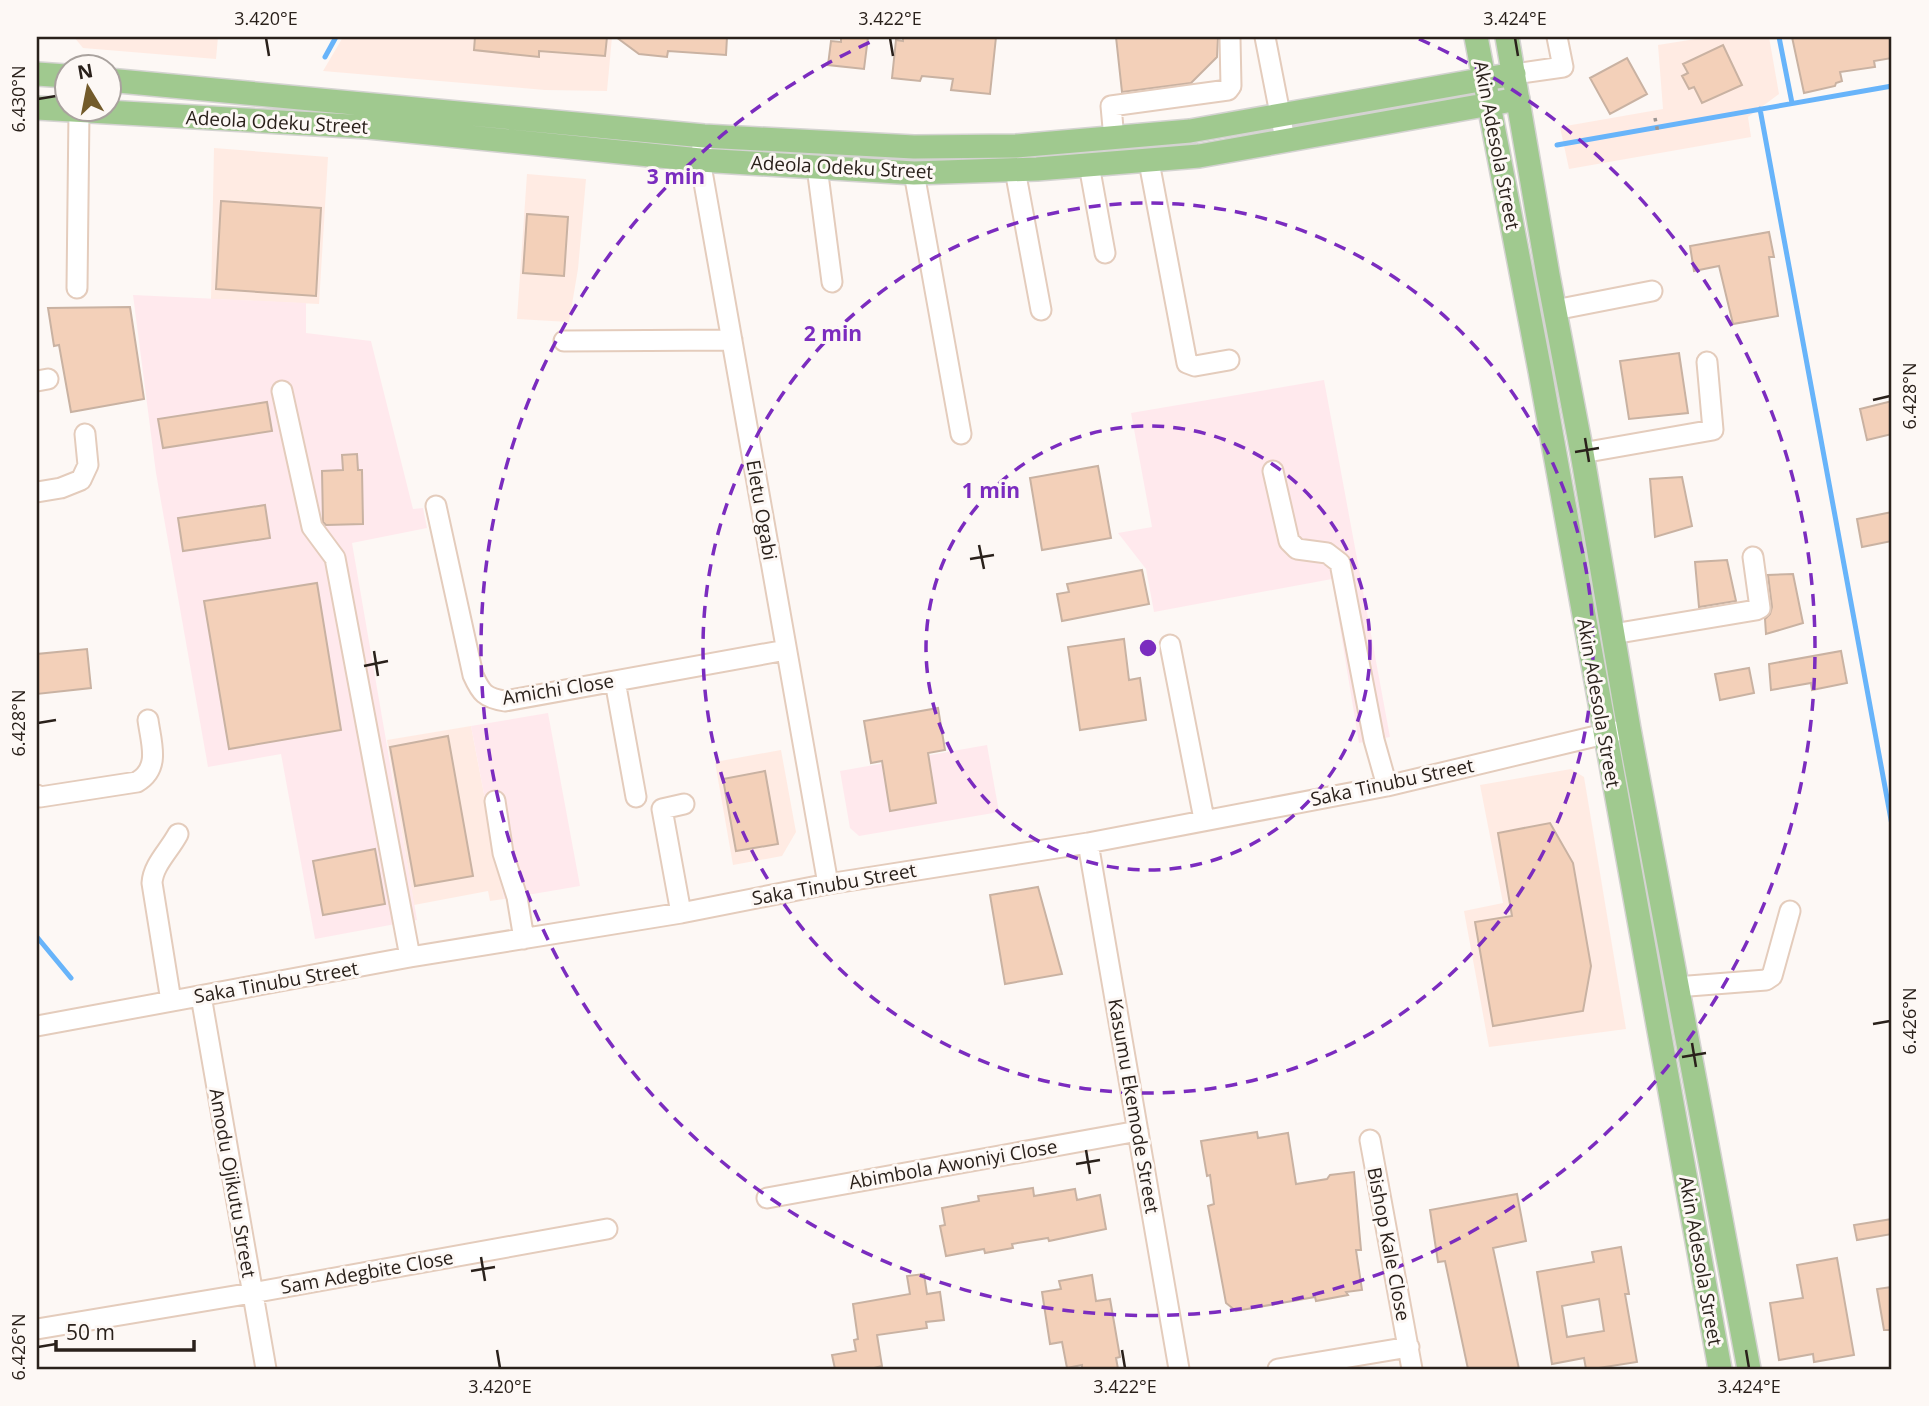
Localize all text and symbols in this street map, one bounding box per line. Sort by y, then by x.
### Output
text: 3.420°E [234,6,298,30]
text: 3.422°E [858,6,922,30]
text: 3.424°E [1483,6,1547,30]
north arrow [52,52,122,122]
text: N [75,57,95,85]
street label: Akin Adesola Street [1468,58,1526,232]
text: 6.430°N [6,65,30,133]
street label: Adeola Odeku Street [185,104,369,140]
street label: Adeola Odeku Street [750,149,934,185]
text: 3 min [647,162,705,190]
text: 2 min [804,319,862,347]
text: 6.428°N [1897,362,1921,430]
street label: Eletu Ogabi [740,458,784,562]
text: 1 min [962,476,1020,504]
street label: Akin Adesola Street [1571,616,1627,790]
centre of rings [1136,636,1160,660]
street label: Amichi Close [500,667,616,711]
text: 6.428°N [6,689,30,757]
street label: Saka Tinubu Street [1308,752,1476,812]
street label: Saka Tinubu Street [750,857,918,911]
street label: Saka Tinubu Street [192,955,360,1009]
text: 6.426°N [1897,987,1921,1055]
street label: Kasumu Ekemode Street [1102,997,1166,1216]
street label: Amodu Ojikutu Street [204,1086,262,1280]
street label: Abimbola Awoniyi Close [847,1133,1059,1195]
street label: Bishop Kale Close [1361,1165,1417,1323]
street label: Akin Adesola Street [1673,1174,1729,1348]
street label: Sam Adegbite Close [279,1244,455,1300]
scale bar [56,1308,194,1352]
text: 6.426°N [6,1313,30,1381]
text: 50 m [66,1318,115,1346]
text: 3.420°E [468,1374,532,1398]
text: 3.422°E [1093,1374,1157,1398]
text: 3.424°E [1717,1374,1781,1398]

